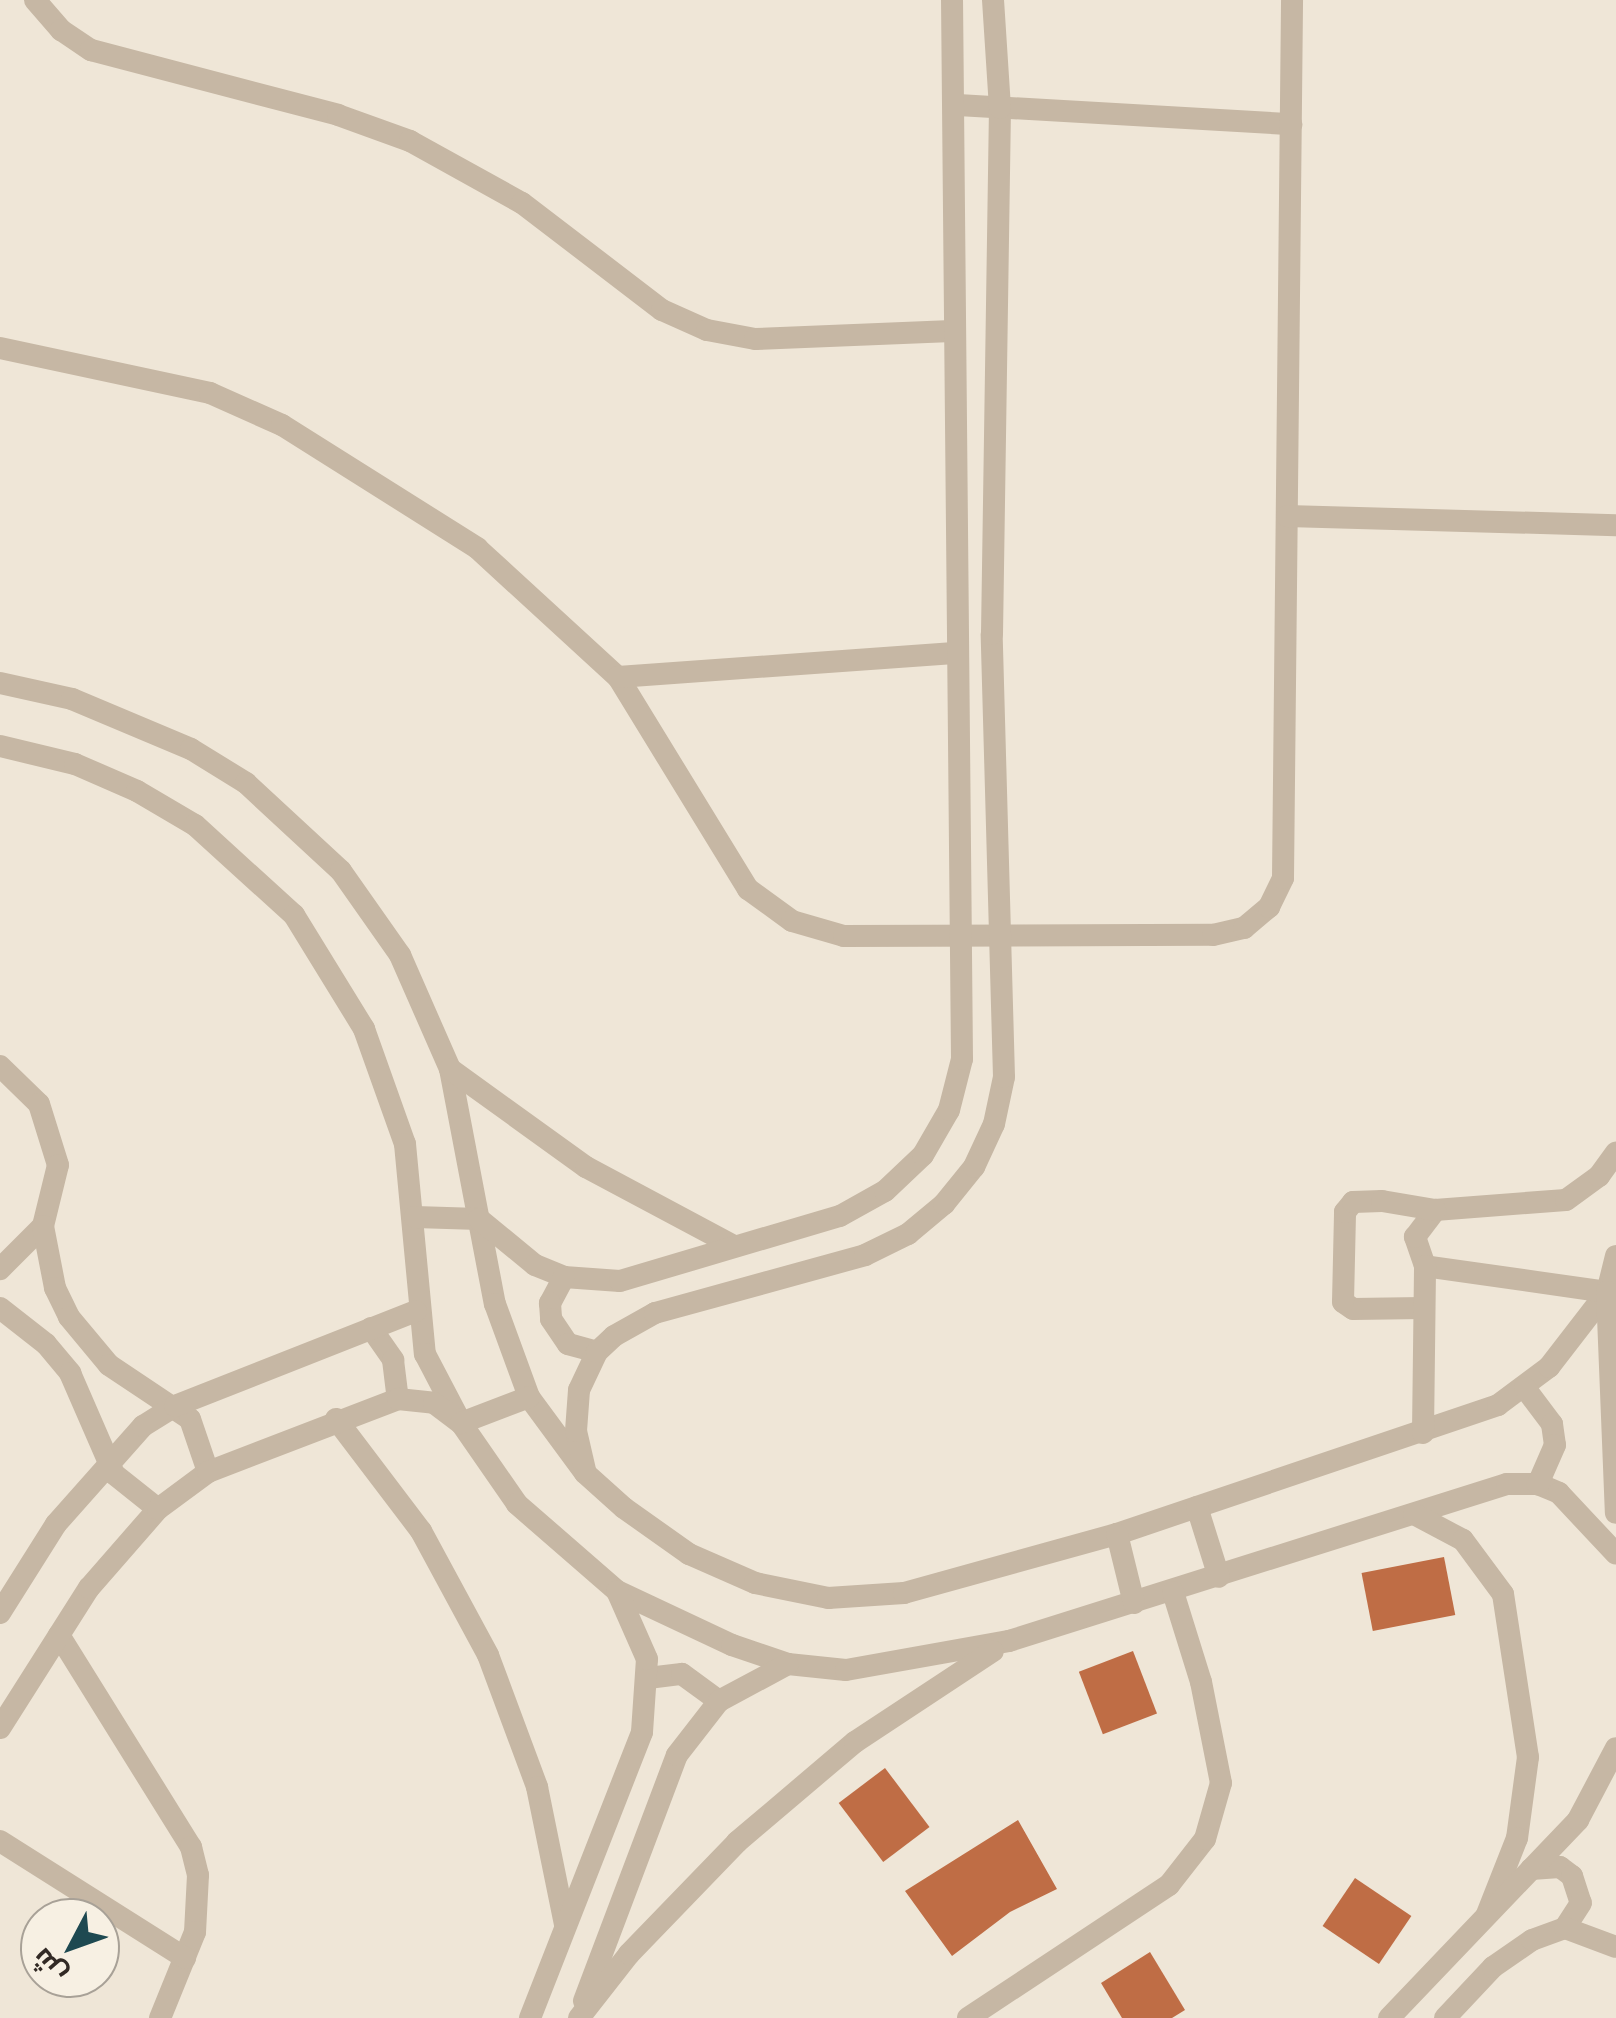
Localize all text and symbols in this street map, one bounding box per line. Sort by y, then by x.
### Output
north arrow [20,1898,120,1998]
text: ش [23,1941,74,1992]

